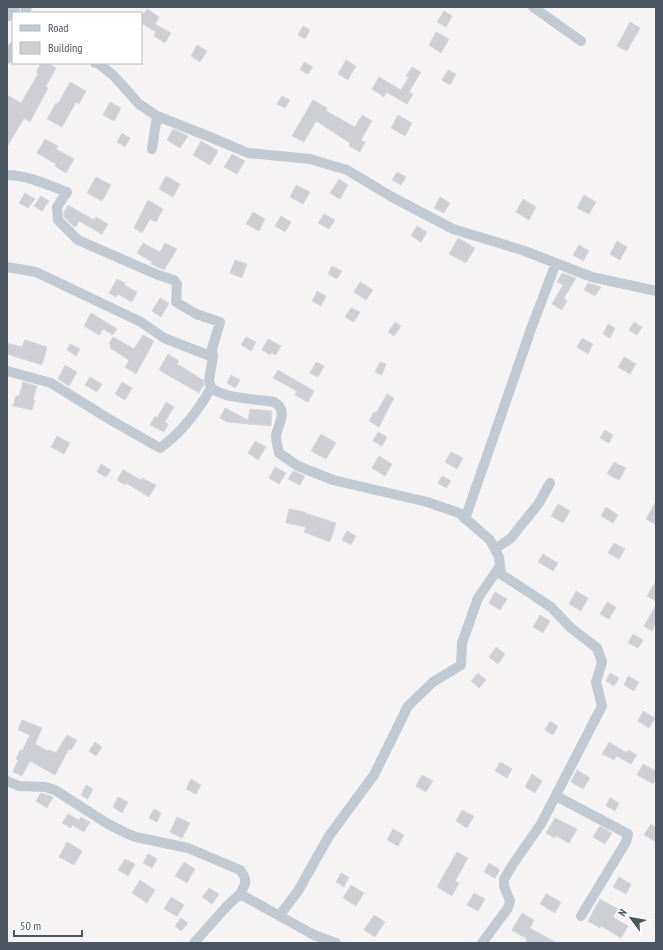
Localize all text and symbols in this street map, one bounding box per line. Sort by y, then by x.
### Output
legend [12,12,142,64]
text: Road [48,20,68,35]
text: Building [48,40,83,55]
north arrow [611,898,651,938]
text: N [615,906,630,919]
scale bar [14,912,82,938]
text: 50 m [20,918,41,933]

